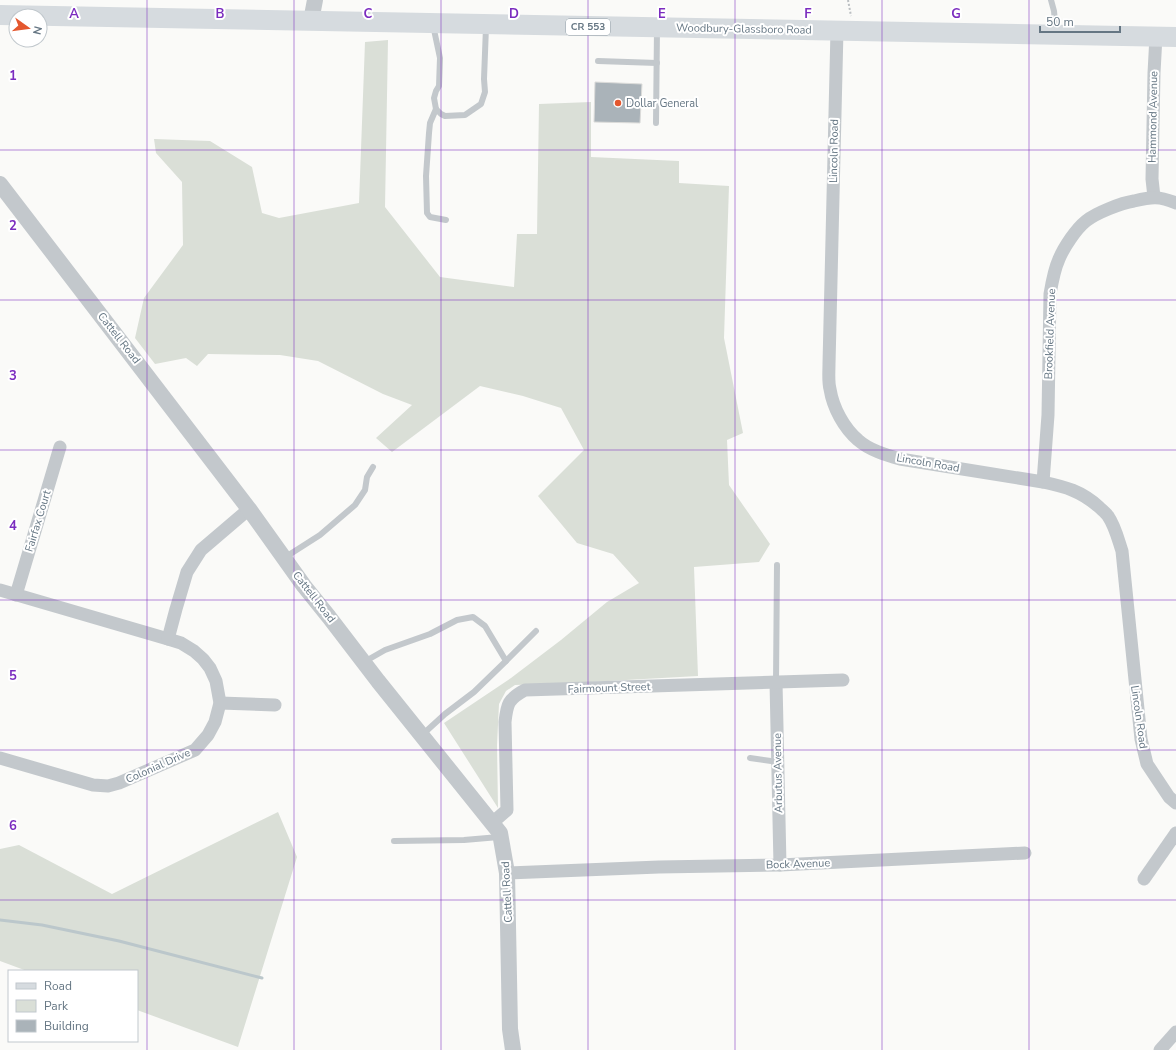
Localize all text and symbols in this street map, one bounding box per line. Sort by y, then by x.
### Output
text: A [69,5,79,23]
text: B [216,5,225,23]
text: C [364,5,373,23]
text: D [509,5,519,23]
text: E [658,5,666,23]
text: F [804,5,812,23]
text: G [951,5,961,23]
north arrow [8,8,48,48]
scale bar [1040,8,1120,34]
text: 50 m [1046,14,1074,30]
road number: CR 553 [566,19,610,35]
street label: Woodbury-Glassboro Road [676,20,812,38]
text: N [29,24,45,36]
text: 1 [9,67,17,85]
street label: Hammond Avenue [1145,71,1161,163]
place label: Dollar General [626,96,699,111]
marker: Dollar General [613,98,623,108]
street label: Lincoln Road [826,119,842,183]
text: 2 [9,217,17,235]
street label: Brookfield Avenue [1041,288,1059,380]
street label: Cattell Road [94,309,144,367]
text: 3 [9,367,17,385]
street label: Lincoln Road [895,450,961,476]
street label: Fairfax Court [21,488,55,554]
text: 4 [9,517,17,535]
street label: Cattell Road [289,568,339,626]
text: 5 [9,667,17,685]
street label: Fairmount Street [567,679,651,697]
street label: Lincoln Road [1127,684,1151,750]
street label: Arbutus Avenue [770,733,786,813]
street label: Colonial Drive [123,745,193,787]
text: 6 [9,817,17,835]
street label: Bock Avenue [766,855,831,873]
street label: Cattell Road [498,861,516,923]
legend [8,970,138,1042]
text: Road [44,978,72,994]
text: Park [44,998,69,1014]
text: Building [44,1018,89,1034]

